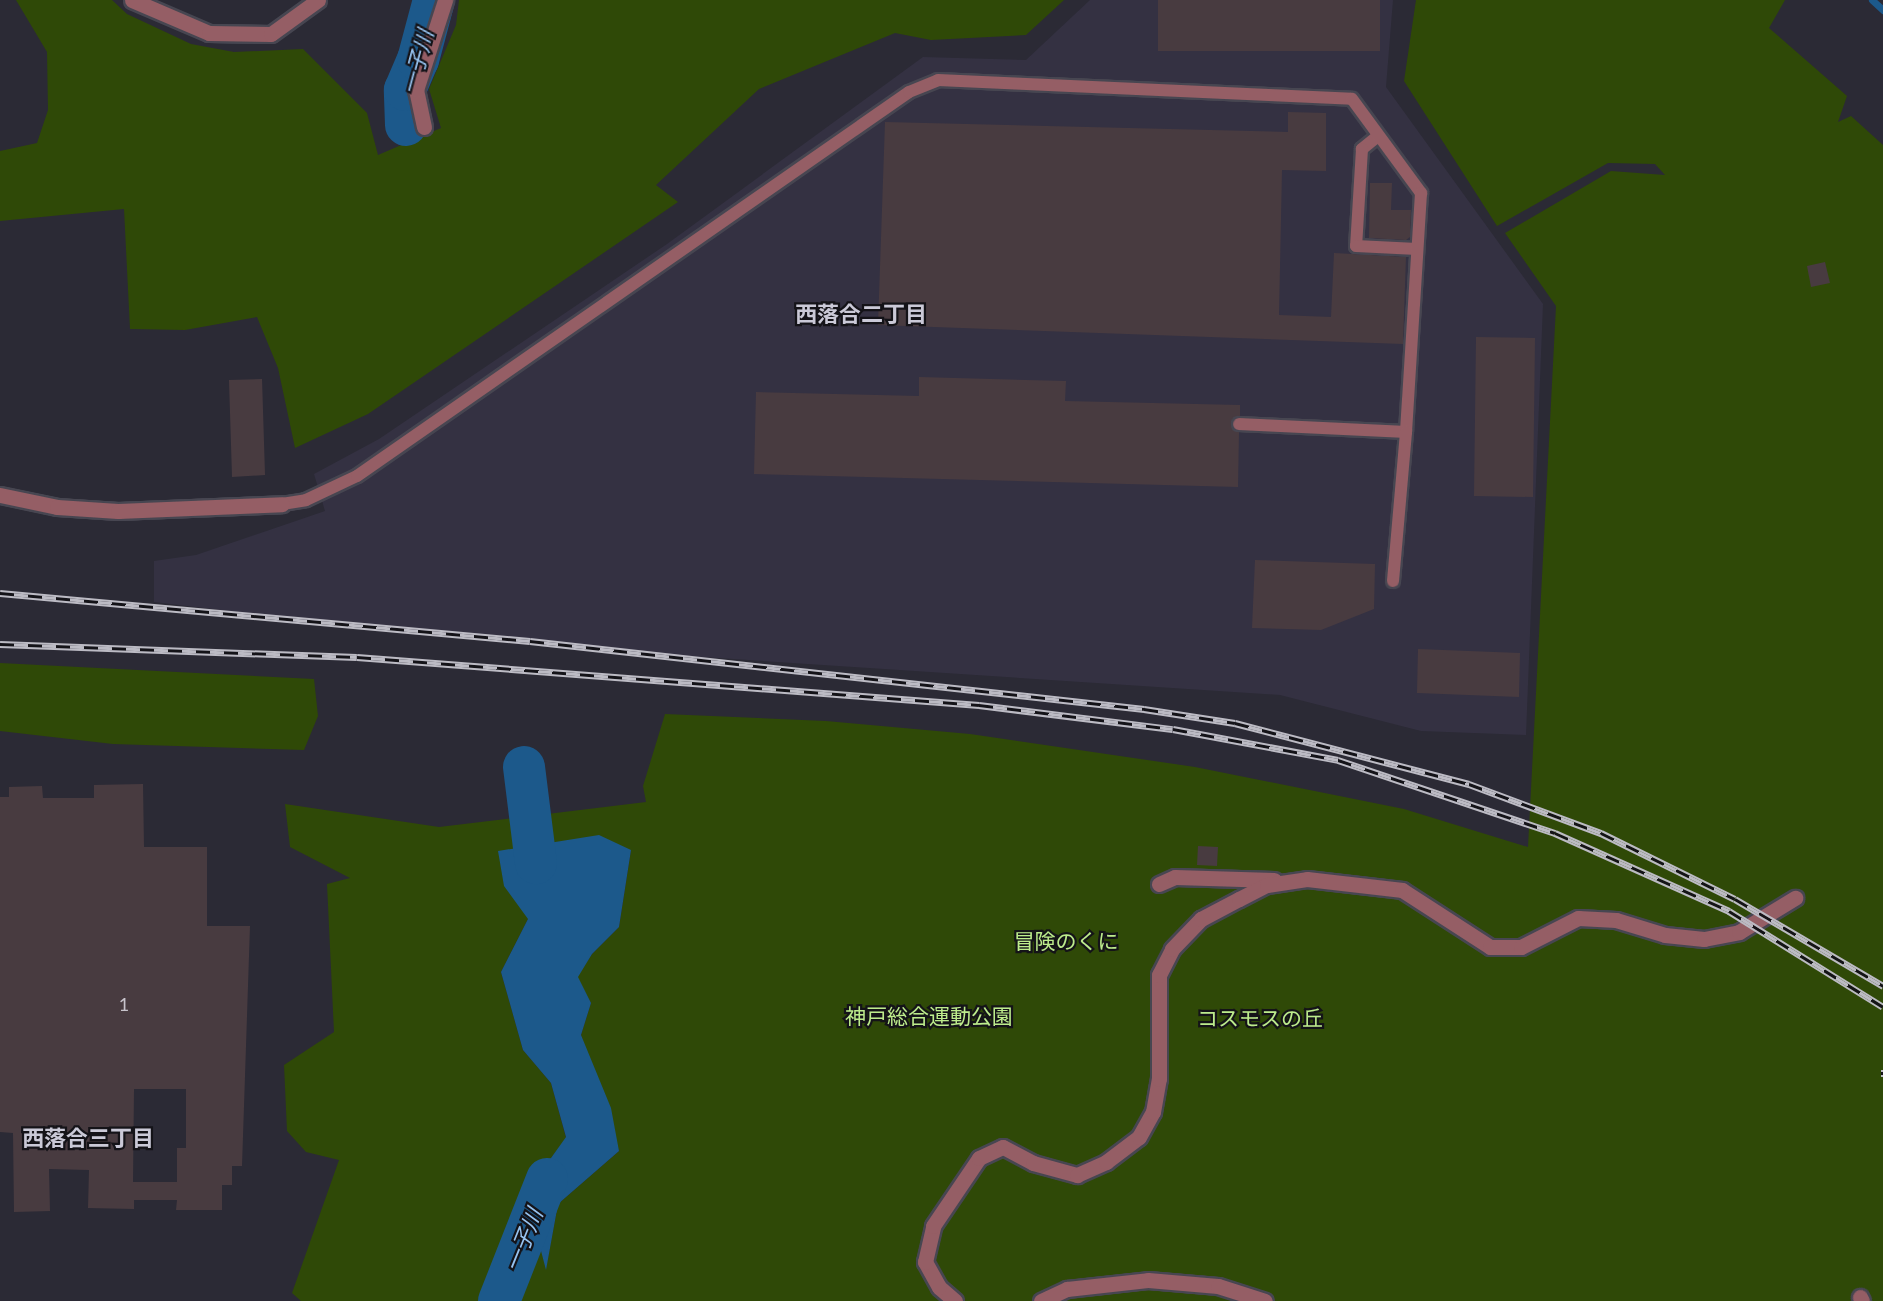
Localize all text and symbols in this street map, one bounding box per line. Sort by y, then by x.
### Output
water label: 一子川 [396,27,438,97]
district label: 西落合二丁目 [795,301,927,327]
park label: 冒険のくに [1014,928,1118,954]
house number: 1 [119,993,129,1015]
park label: 神戸総合運動公園 [845,1003,1013,1029]
park label: コスモスの丘 [1197,1005,1323,1031]
district label: 西落合三丁目 [22,1125,154,1151]
water label: 一子川 [498,1204,548,1276]

